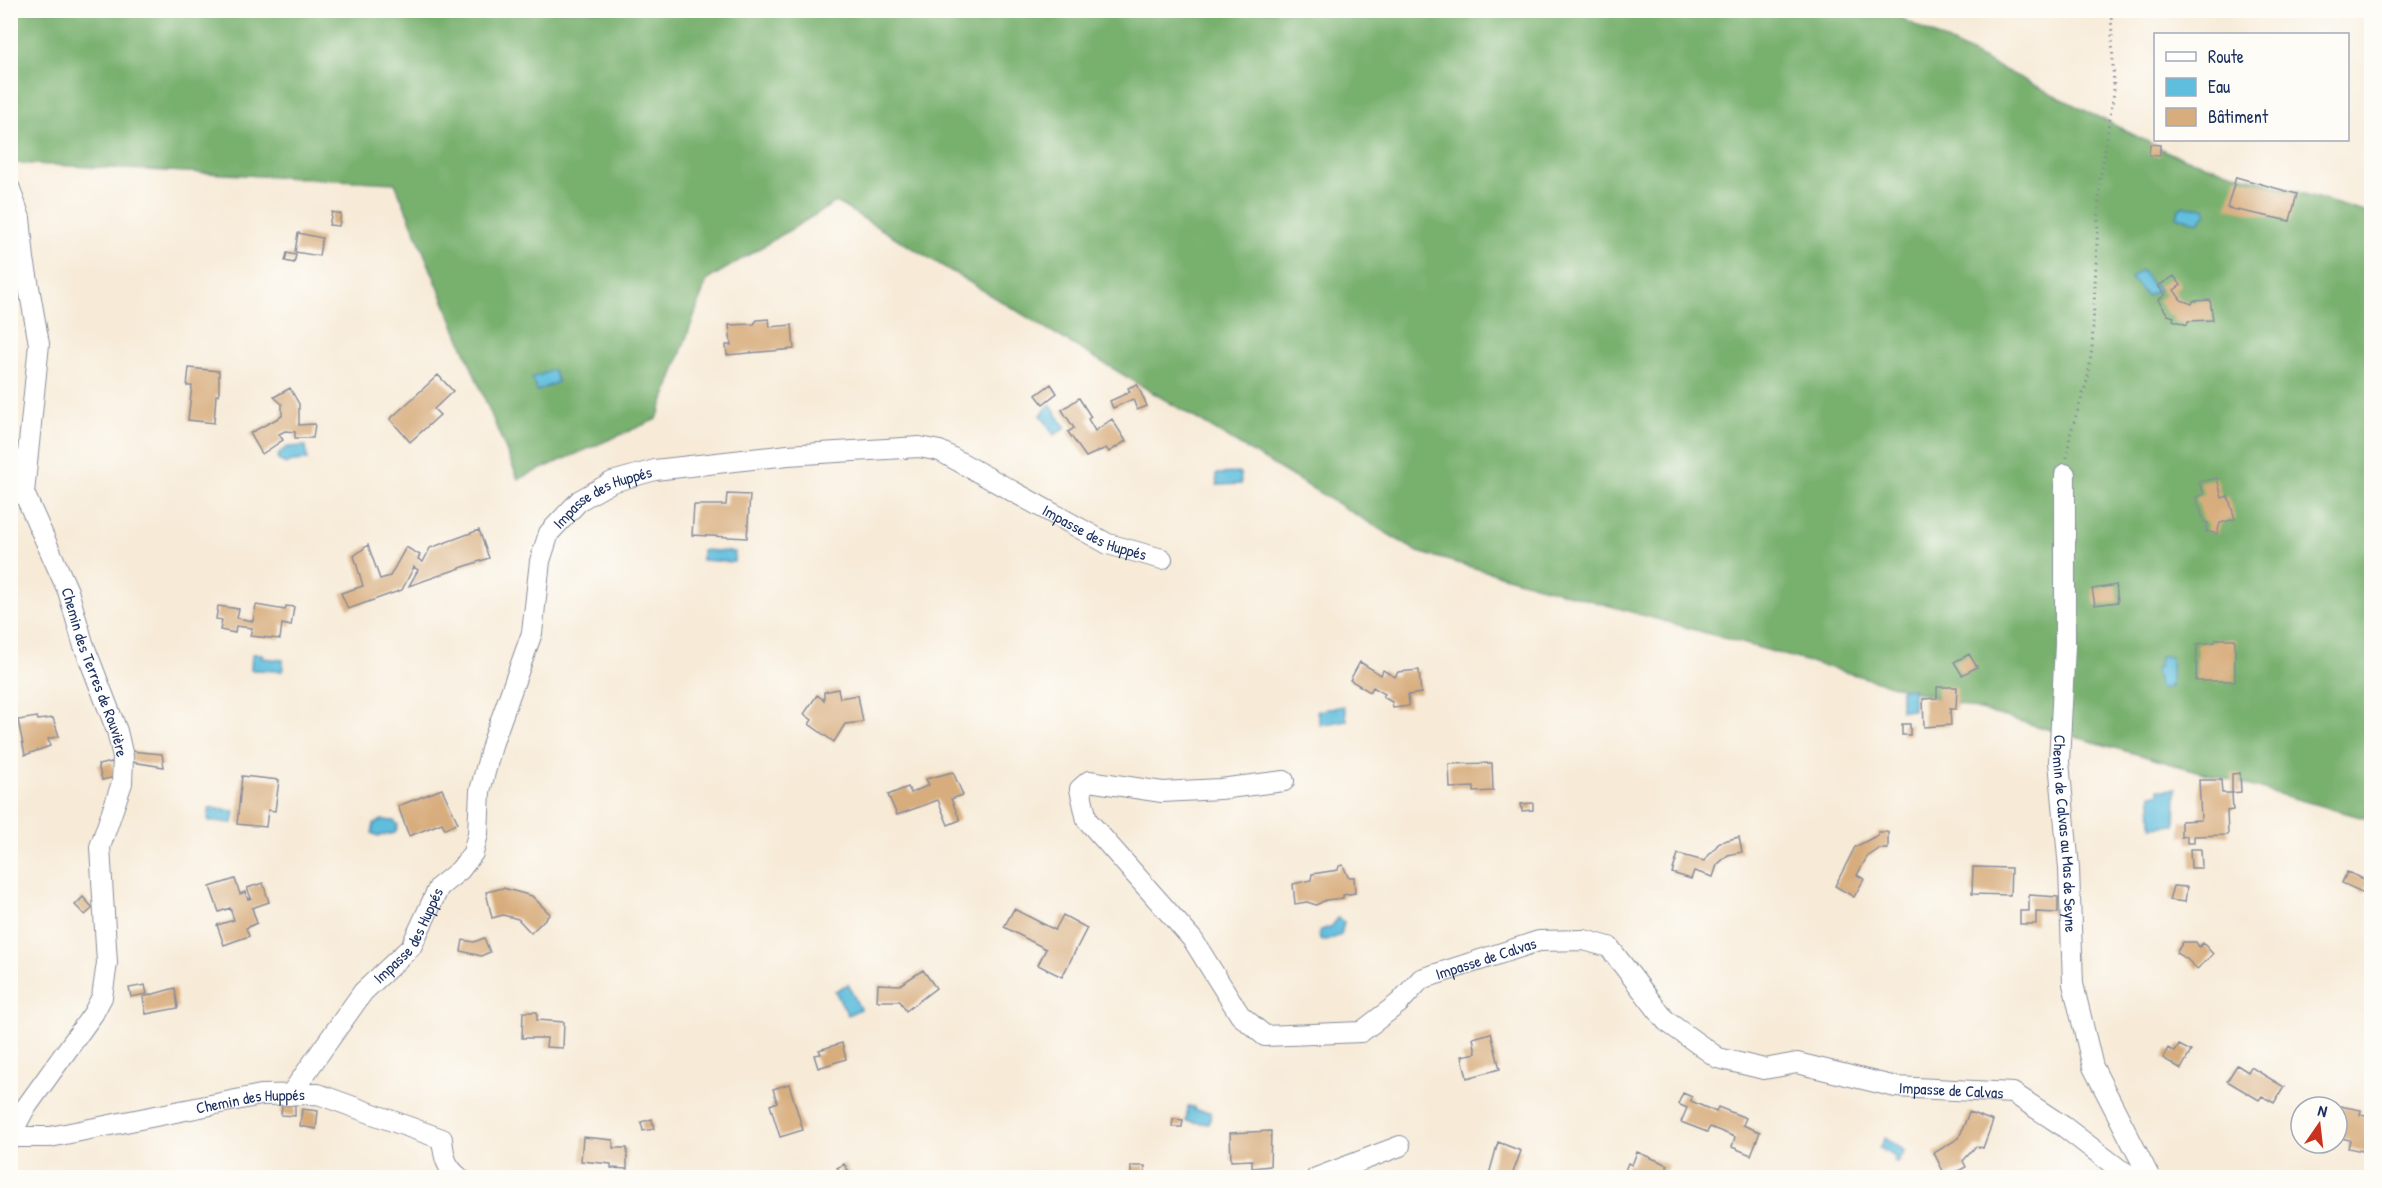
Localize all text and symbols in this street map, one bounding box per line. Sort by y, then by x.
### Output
legend [2154,33,2349,141]
text: Route [2208,44,2244,69]
text: Eau [2208,74,2230,99]
text: Bâtiment [2208,104,2269,129]
street label: Impasse des Huppés [548,460,654,533]
street label: Impasse des Huppés [1039,499,1149,565]
street label: Chemin des Terres de Rouvière [57,585,134,759]
street label: Chemin de Calvas au Mas de Seyne [2048,734,2082,933]
street label: Impasse des Huppés [368,884,448,988]
street label: Impasse de Calvas [1433,932,1539,985]
street label: Impasse de Calvas [1898,1076,2004,1103]
street label: Chemin des Huppés [194,1083,305,1119]
north arrow [2289,1095,2349,1155]
text: N [2316,1099,2330,1122]

